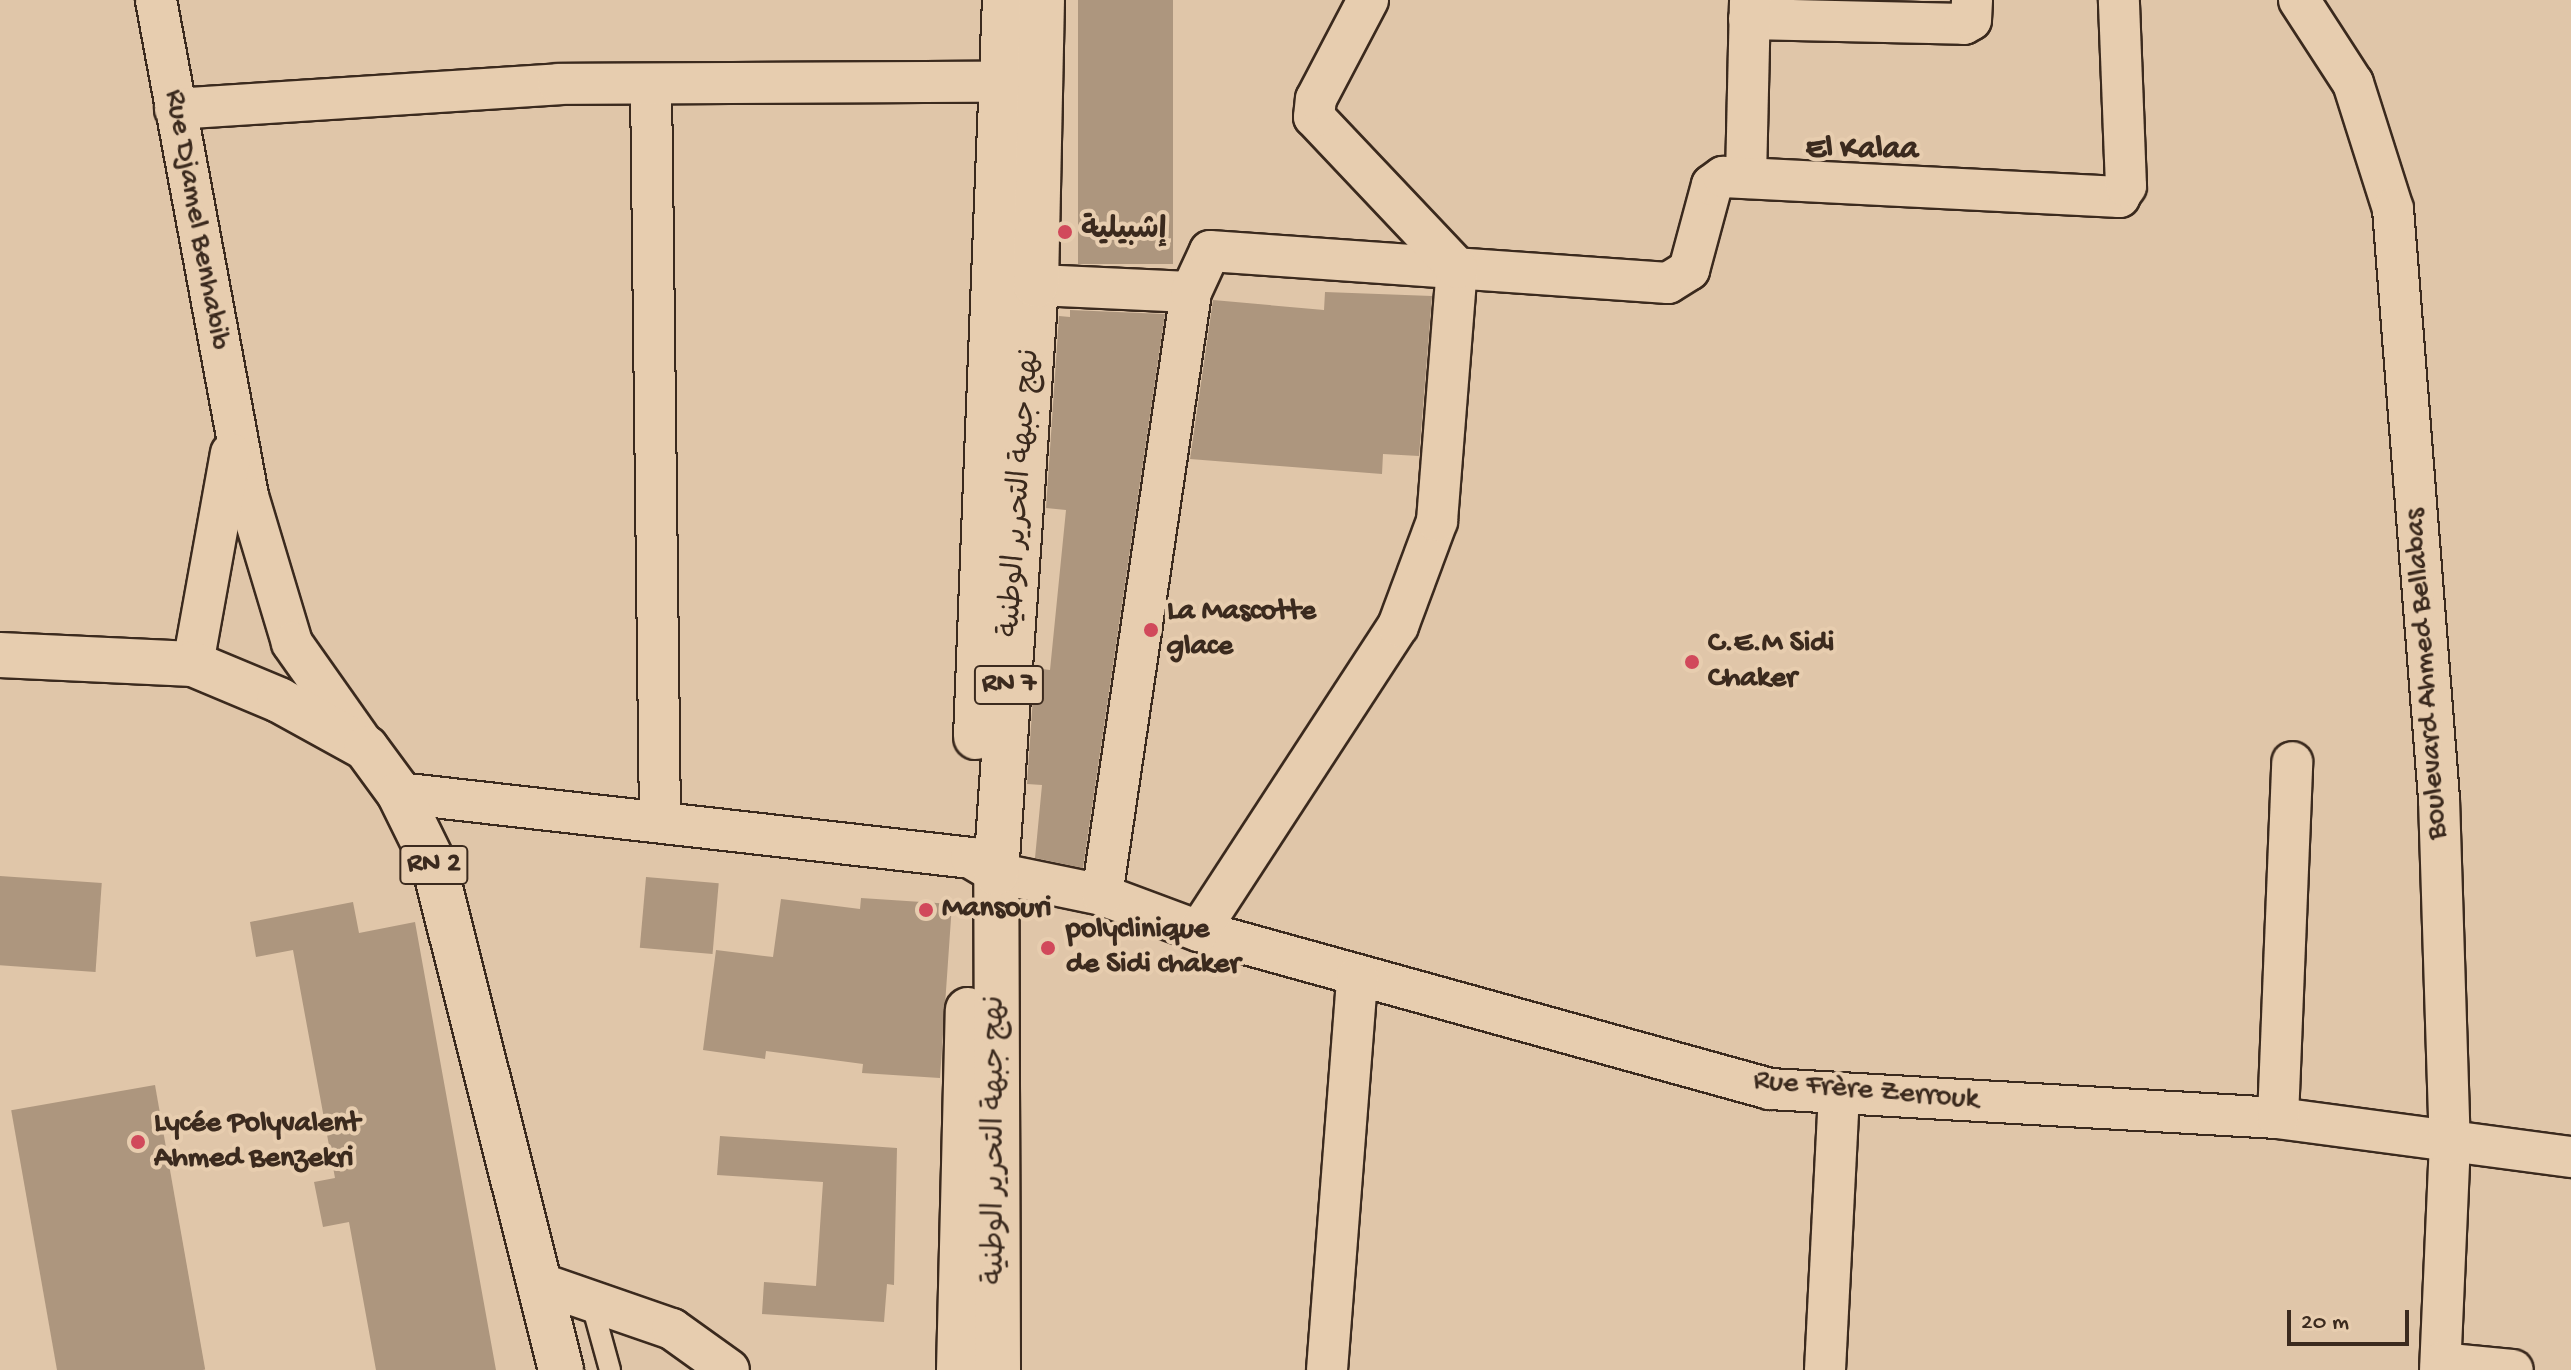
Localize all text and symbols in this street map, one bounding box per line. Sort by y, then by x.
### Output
street label: Rue Djamel Benhabib [154,87,236,353]
district label: El Kalaa [1806,131,1918,169]
place label: إشبيلية [1081,214,1166,250]
marker: إشبيلية [1056,223,1074,241]
street label: نهج جبهة التحرير الوطنية [994,348,1050,638]
street label: Boulevard Ahmed Bellabas [2398,507,2458,841]
place label: La Mascotte glace [1167,595,1316,666]
marker: La Mascotte glace [1142,621,1160,639]
place label: C.E.M Sidi Chaker [1708,627,1834,698]
marker: C.E.M Sidi Chaker [1683,653,1701,671]
road number: RN 7 [973,661,1045,709]
road number: RN 2 [398,841,470,889]
place label: Mansouri [942,892,1052,928]
marker: Mansouri [917,901,935,919]
place label: polyclinique de Sidi chaker [1066,913,1240,984]
marker: polyclinique de Sidi chaker [1037,937,1059,959]
street label: نهج جبهة التحرير الوطنية [979,996,1015,1284]
street label: Rue Frère Zerrouk [1752,1064,1980,1120]
place label: Lycée Polyvalent Ahmed Benzekri [154,1107,360,1178]
marker: Lycée Polyvalent Ahmed Benzekri [129,1133,147,1151]
scale bar [2291,1294,2413,1344]
text: 20 m [2301,1309,2349,1338]

